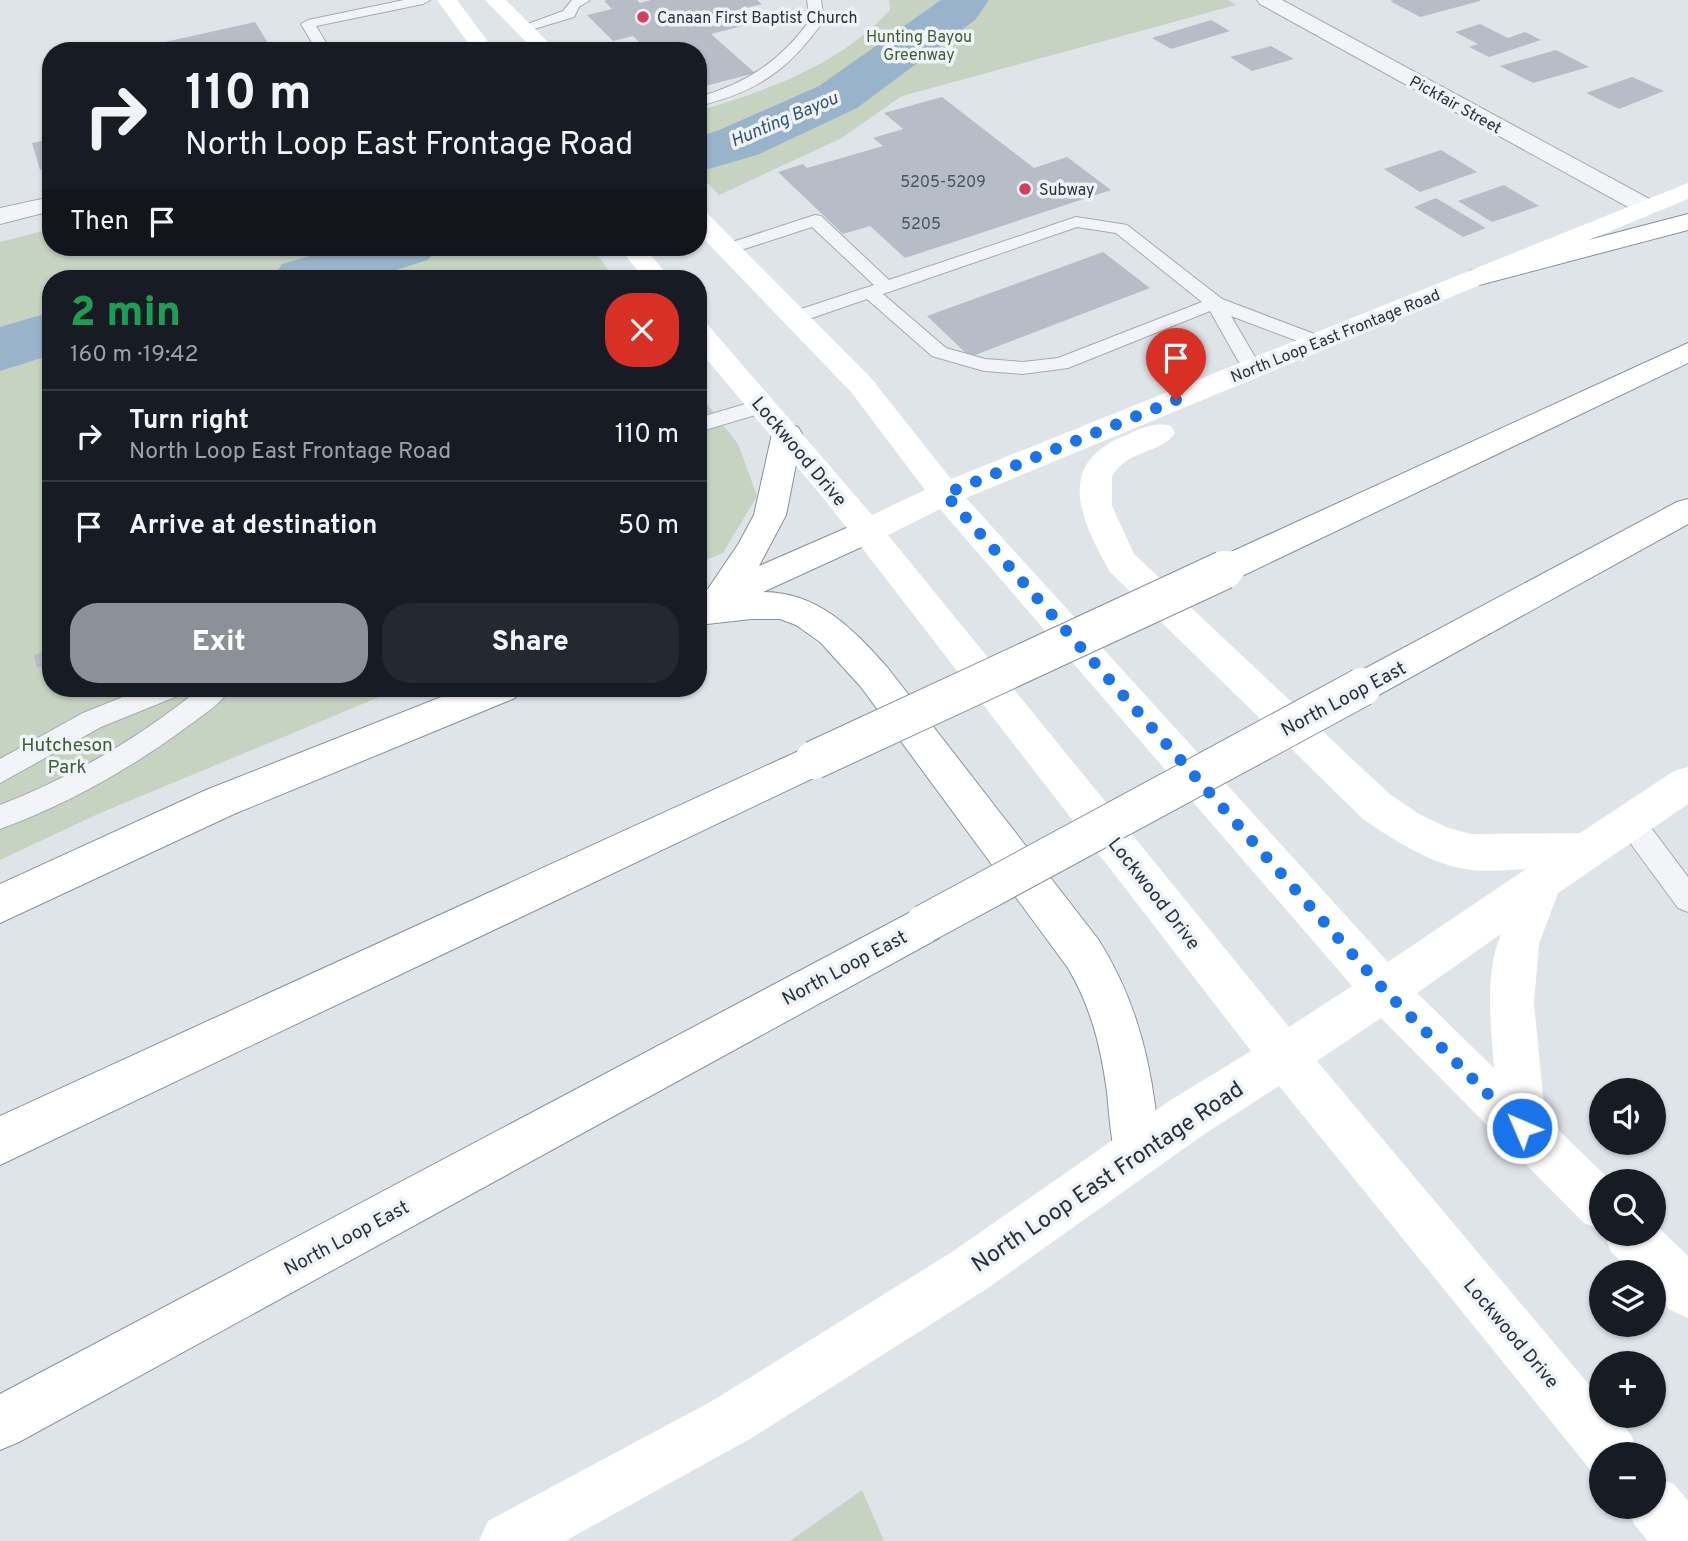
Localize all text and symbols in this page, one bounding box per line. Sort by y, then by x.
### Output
marker: Canaan First Baptist Church [635,9,651,25]
place label: Canaan First Baptist Church [657,9,858,29]
park label: Hunting Bayou Greenway [866,28,972,66]
text: 110 m [185,65,312,127]
icon: right [70,70,161,161]
street label: Pickfair Street [1405,72,1505,139]
water label: Hunting Bayou [727,87,842,153]
text: North Loop East Frontage Road [185,126,633,166]
house number: 5205-5209 [900,173,986,193]
marker: Subway [1017,181,1033,197]
place label: Subway [1039,181,1095,201]
icon: arrive [143,203,181,241]
text: Then [70,206,129,239]
house number: 5205 [901,215,941,235]
street label: North Loop East Frontage Road [1228,286,1443,388]
text: 2 min [70,288,181,341]
button: close [605,293,679,367]
pin [1146,328,1206,400]
icon: arrive [1157,339,1195,377]
text: 160 m · 19:42 [70,341,199,370]
street label: Lockwood Drive [746,392,851,512]
text: Turn right [129,405,249,438]
icon: right [70,417,108,455]
text: 110 m [615,419,679,452]
text: North Loop East Frontage Road [129,438,451,467]
icon: arrive [70,508,108,546]
text: Arrive at destination [129,510,377,543]
text: 50 m [618,510,679,543]
button: Exit [70,603,368,683]
button: Share [382,603,679,683]
street label: North Loop East [1277,657,1411,743]
park label: Hutcheson Park [21,734,113,780]
street label: Lockwood Drive [1102,833,1205,955]
street label: North Loop East [778,926,912,1012]
street label: North Loop East Frontage Road [967,1076,1250,1280]
map controls [1589,1078,1666,1519]
button: sound [1589,1078,1666,1155]
position arrow [1485,1091,1559,1165]
button: search [1589,1169,1666,1246]
street label: North Loop East [280,1196,414,1282]
button: layers [1589,1260,1666,1337]
street label: Lockwood Drive [1458,1274,1563,1394]
button: + [1589,1351,1666,1428]
button: − [1589,1442,1666,1519]

